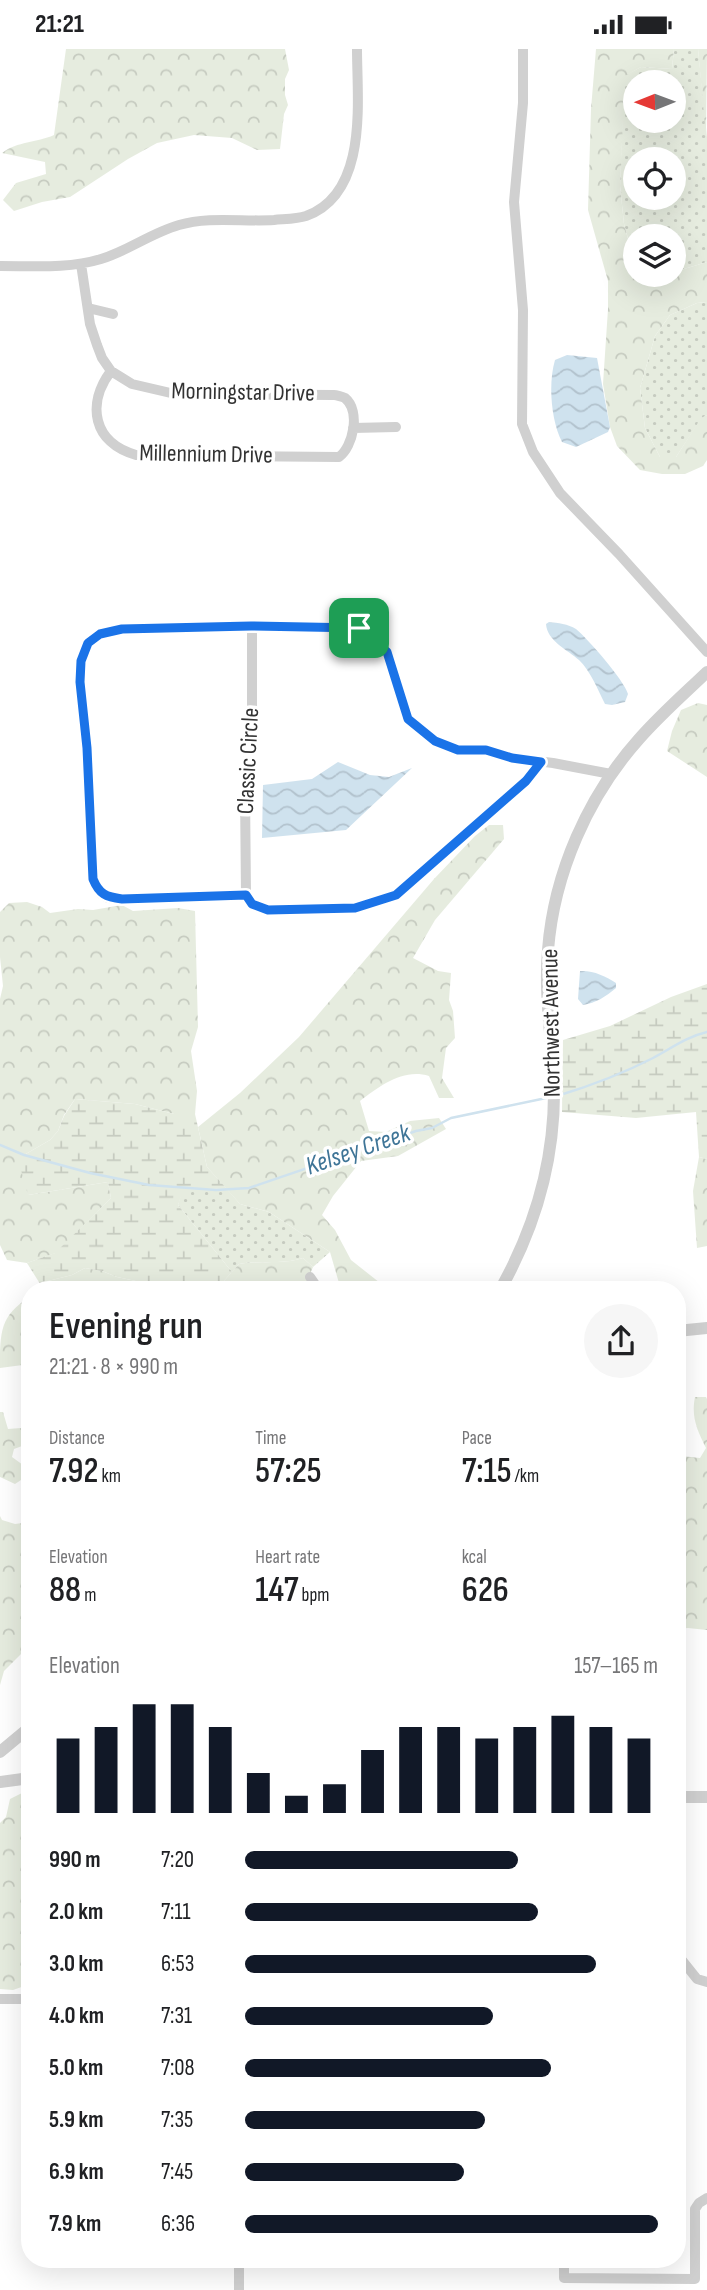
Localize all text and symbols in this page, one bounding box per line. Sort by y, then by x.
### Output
text: 21:21 [35,9,84,40]
north arrow [623,70,686,133]
map controls [623,70,686,287]
button: locate [623,147,686,210]
button: layers [623,224,686,287]
street label: Morningstar Drive [171,376,315,408]
street label: Millennium Drive [139,438,273,470]
pin [329,598,389,658]
icon: arrive [340,609,378,647]
street label: Classic Circle [231,707,265,815]
street label: Northwest Avenue [535,949,567,1097]
water label: Kelsey Creek [302,1117,415,1182]
text: Evening run [49,1304,203,1349]
button: share [584,1304,658,1378]
text: 21:21 · 8 × 990 m [49,1353,178,1381]
text: Distance [49,1427,105,1450]
text: Time [255,1427,286,1450]
text: Pace [462,1427,492,1450]
text: 7.92 [49,1450,98,1493]
text: 57:25 [255,1450,322,1493]
text: 7:15 [462,1450,511,1493]
text: km [98,1465,121,1488]
text: /km [511,1465,539,1488]
text: Elevation [49,1546,108,1569]
text: Heart rate [255,1546,320,1569]
text: kcal [462,1546,487,1569]
text: 88 [49,1569,81,1612]
text: 147 [255,1569,299,1612]
text: 626 [462,1569,509,1612]
text: m [81,1584,96,1607]
text: bpm [299,1584,330,1607]
text: Elevation [49,1652,120,1680]
text: 157–165 m [574,1652,658,1680]
text: 990 m [49,1846,101,1874]
text: 7:20 [161,1846,194,1874]
text: 2.0 km [49,1898,103,1926]
text: 7:11 [161,1898,191,1926]
text: 3.0 km [49,1950,104,1978]
text: 6:53 [161,1950,194,1978]
text: 4.0 km [49,2002,104,2030]
text: 7:31 [161,2002,192,2030]
text: 5.0 km [49,2054,103,2082]
text: 7:08 [161,2054,195,2082]
text: 5.9 km [49,2106,103,2134]
text: 7:35 [161,2106,193,2134]
text: 6.9 km [49,2158,104,2186]
text: 7:45 [161,2158,193,2186]
text: 7.9 km [49,2210,101,2238]
text: 6:36 [161,2210,195,2238]

